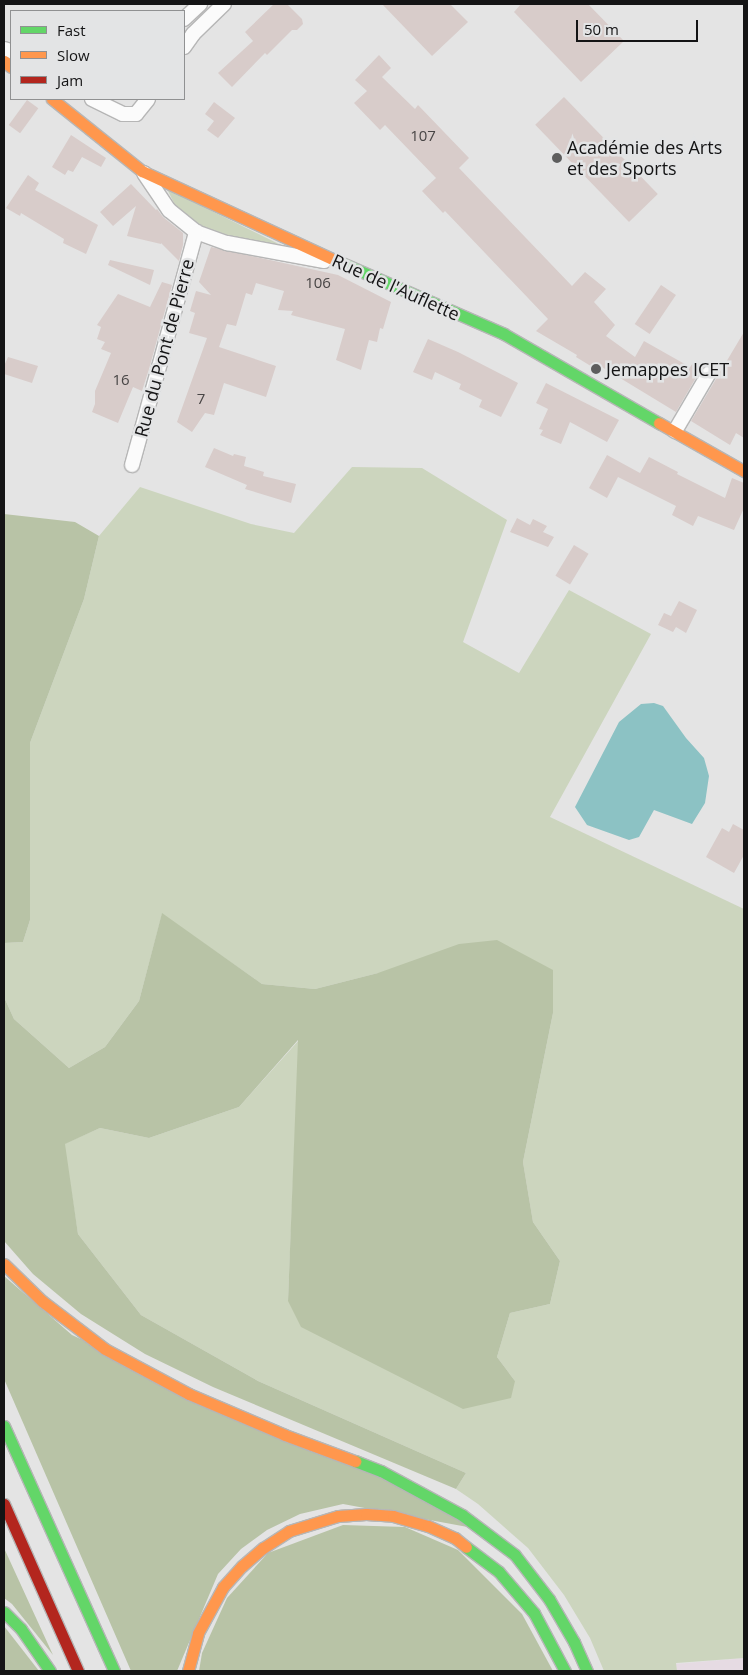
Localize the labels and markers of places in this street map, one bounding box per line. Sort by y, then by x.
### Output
place label: Académie des Arts et des Sports [567,137,722,180]
marker: Académie des Arts et des Sports [551,152,563,164]
place label: Jemappes ICET [606,358,729,380]
marker: Jemappes ICET [590,363,602,375]

